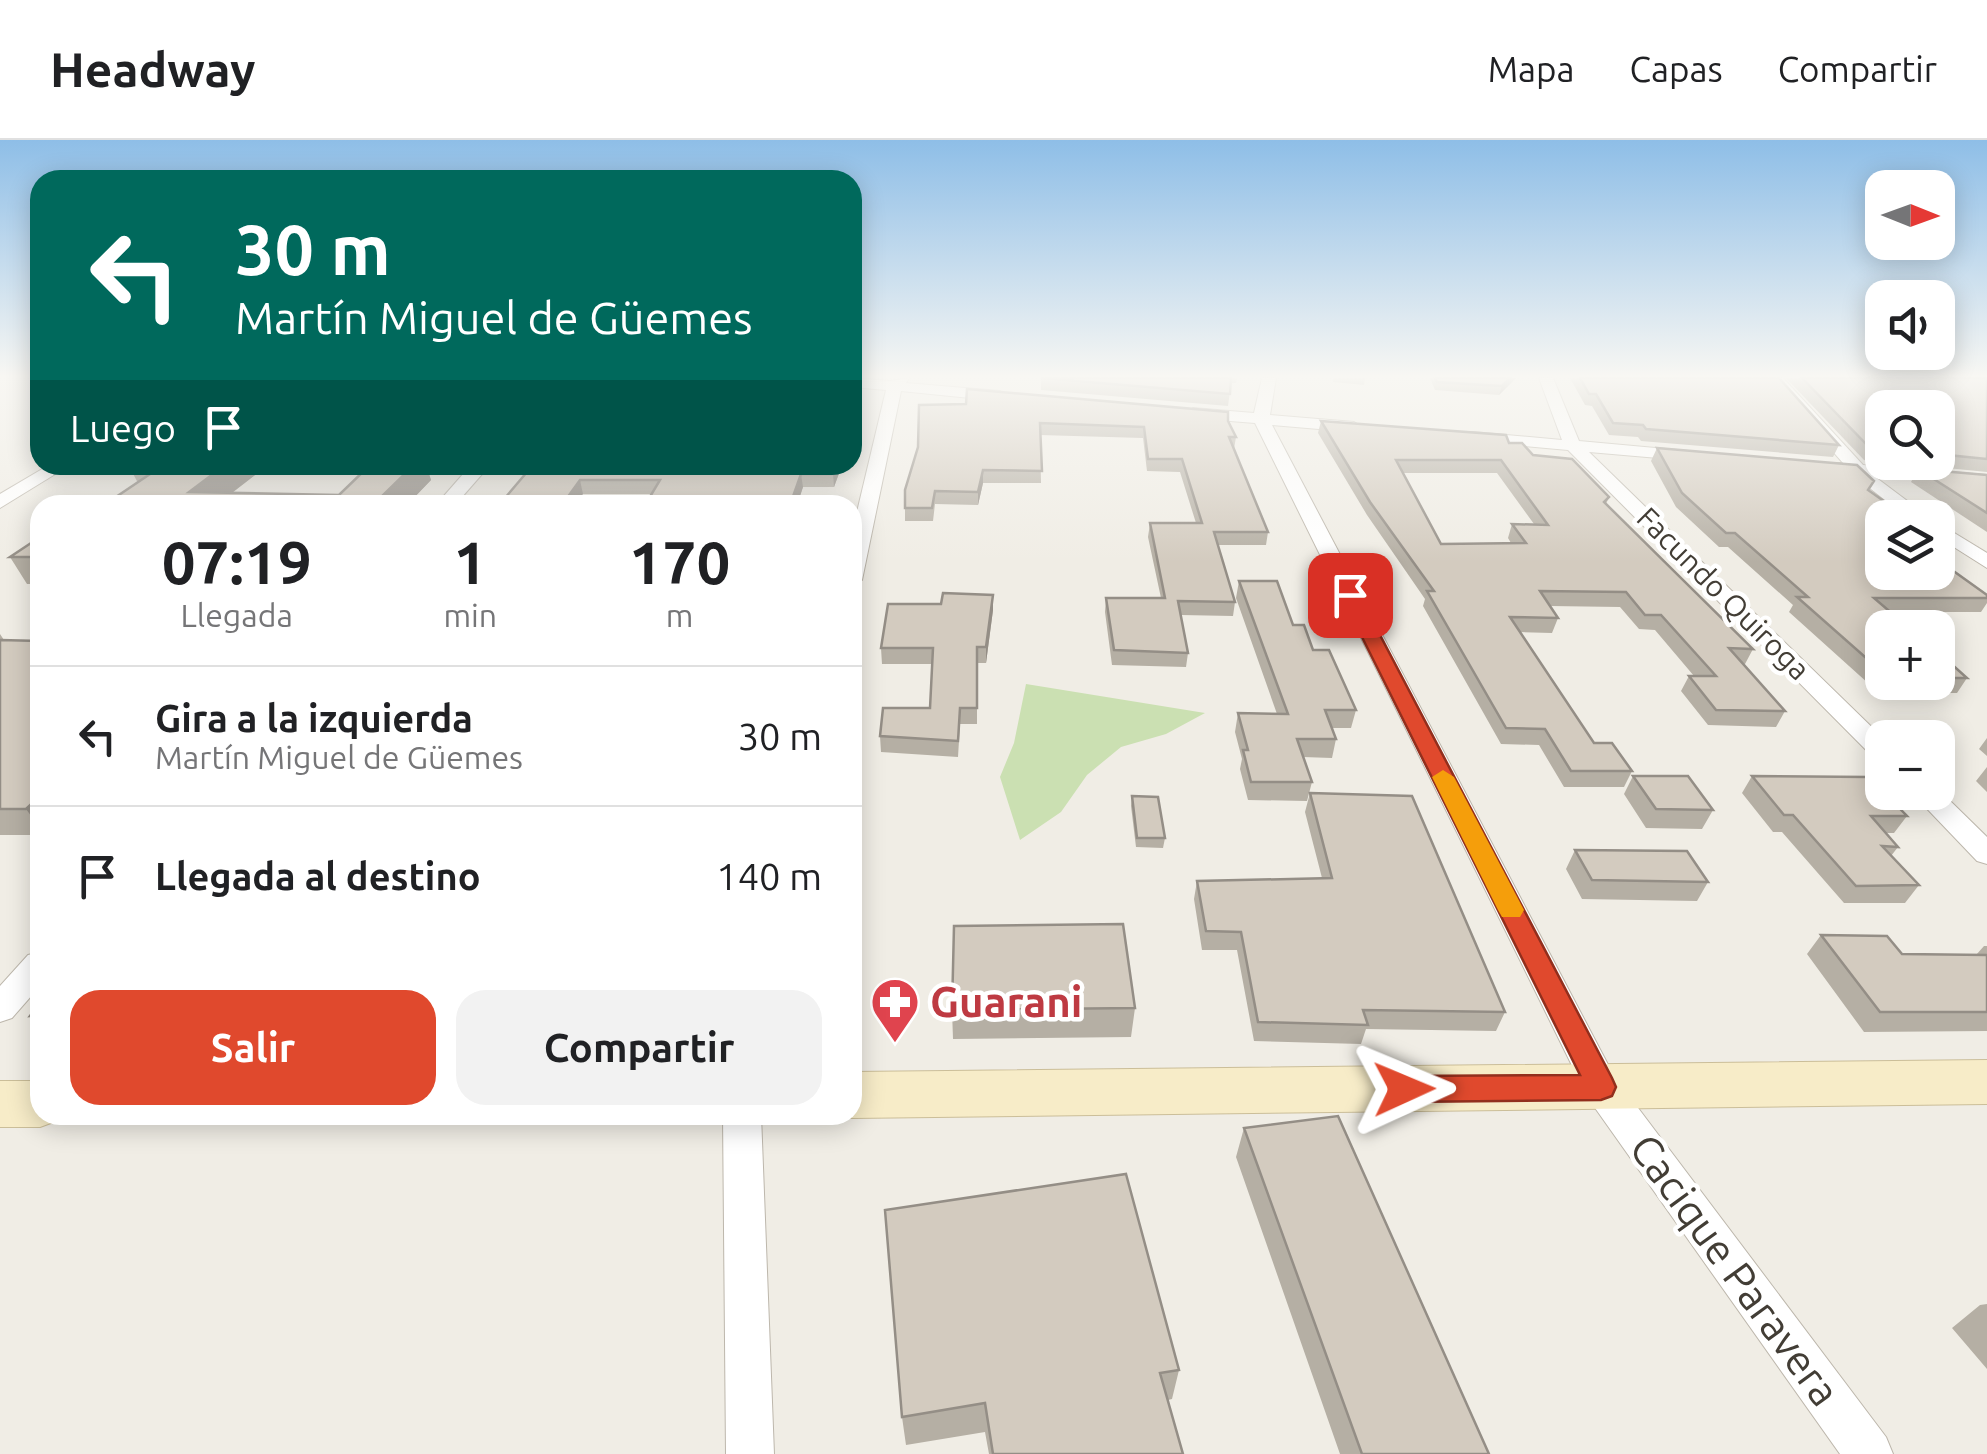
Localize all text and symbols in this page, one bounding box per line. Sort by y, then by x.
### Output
text: Headway [50,42,256,96]
text: Mapa [1488,49,1575,89]
text: Capas [1630,49,1723,89]
text: Compartir [1778,49,1937,89]
north arrow [1865,170,1955,260]
map controls [1865,170,1955,810]
icon: left [70,210,200,340]
text: 30 m [235,210,391,288]
button: sound [1865,280,1955,370]
text: Martín Miguel de Güemes [235,292,753,343]
button: search [1865,390,1955,480]
icon: arrive [196,400,251,455]
text: Luego [70,407,176,449]
street label: Facundo Quiroga [1631,500,1817,686]
button: layers [1865,500,1955,590]
text: 07:19 [162,528,312,595]
text: 1 [453,528,487,595]
text: 170 [629,528,730,595]
pin [1308,553,1393,638]
icon: arrive [1323,568,1378,623]
text: Llegada [181,597,293,633]
text: min [443,597,497,633]
text: m [666,597,693,633]
button: + [1865,610,1955,700]
text: Gira a la izquierda [155,697,473,739]
icon: left [70,709,125,764]
text: 30 m [738,715,822,757]
button: − [1865,720,1955,810]
text: Martín Miguel de Güemes [155,739,523,775]
icon: arrive [70,849,125,904]
text: Llegada al destino [155,855,481,897]
text: 140 m [716,855,822,897]
pharmacy icon: Guarani [869,976,921,1044]
place label: Guarani [930,978,1082,1025]
button: Salir [70,990,436,1105]
button: Compartir [456,990,822,1105]
position arrow [1352,1037,1456,1141]
street label: Cacique Paravera [1621,1125,1849,1414]

